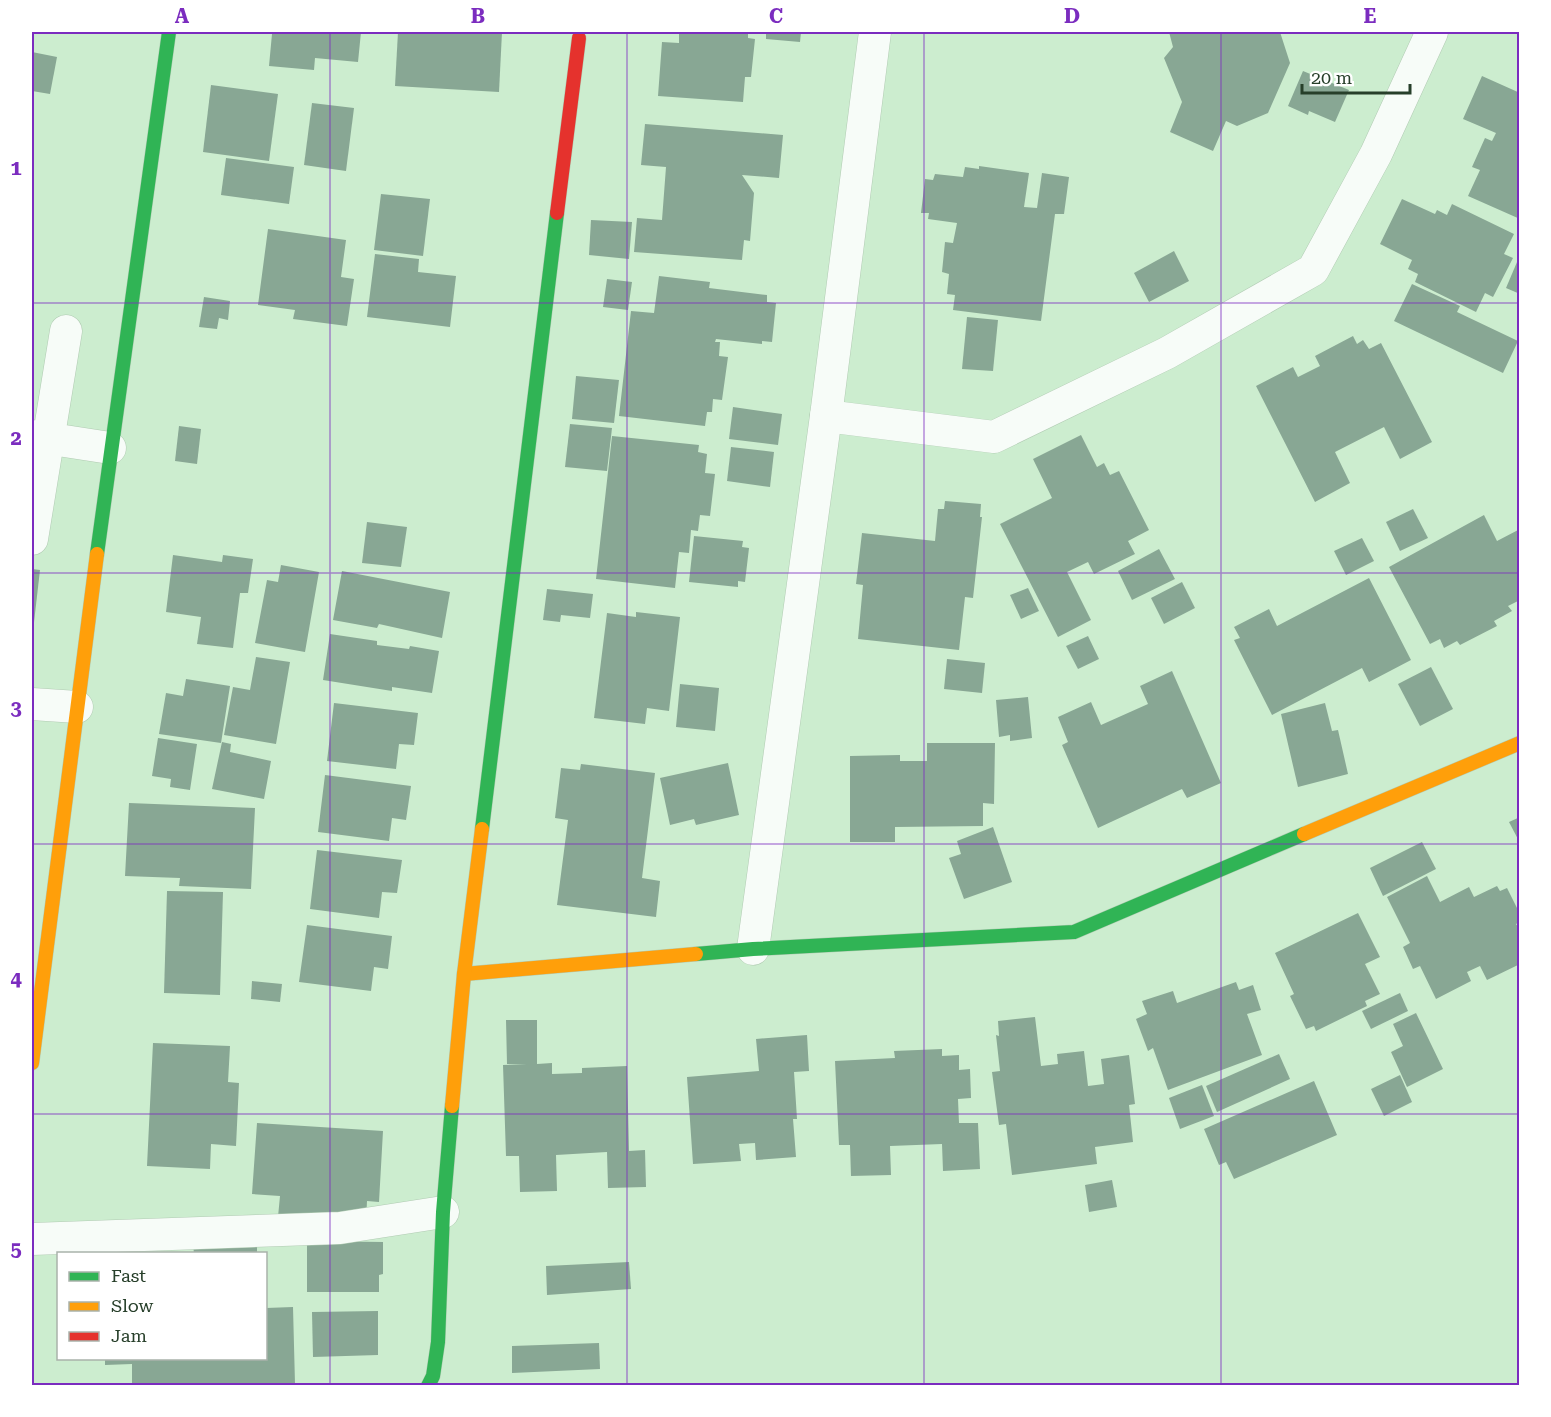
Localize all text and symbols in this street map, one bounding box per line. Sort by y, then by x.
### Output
text: A [175,4,190,28]
text: B [471,4,485,28]
text: C [769,4,783,28]
text: D [1064,4,1080,28]
text: E [1364,4,1377,28]
scale bar [1302,57,1410,95]
text: 20 m [1311,67,1352,88]
text: 1 [10,156,22,180]
text: 2 [10,426,22,450]
text: 3 [10,696,22,720]
text: 4 [10,967,22,991]
text: 5 [10,1237,22,1261]
legend [57,1252,267,1360]
text: Fast [111,1265,146,1286]
text: Slow [111,1295,153,1316]
text: Jam [111,1325,147,1346]

